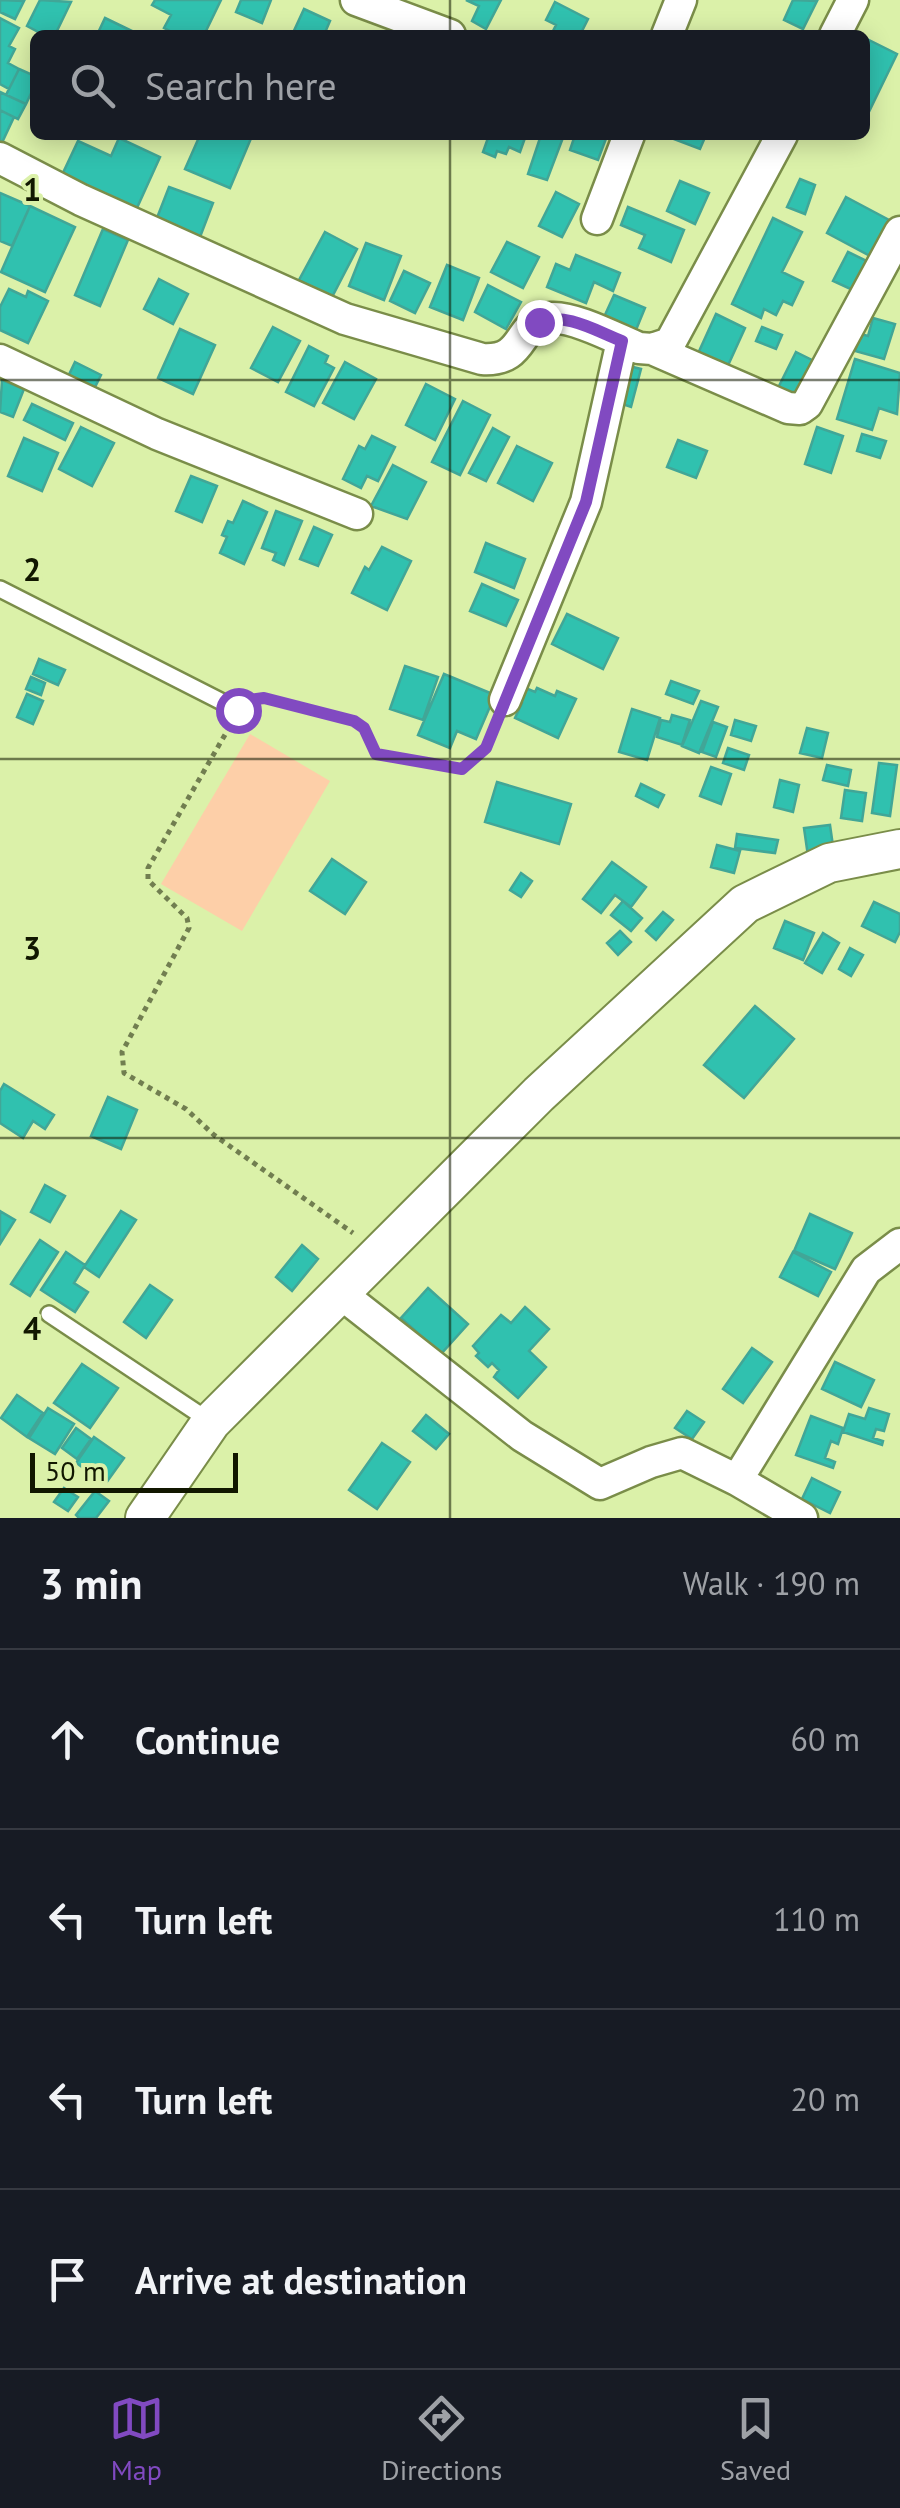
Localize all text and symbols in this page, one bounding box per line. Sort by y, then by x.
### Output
search box [30,30,870,140]
icon: search [65,58,120,113]
text: Search here [145,61,337,110]
text: 1 [23,168,41,210]
route end [517,300,563,346]
text: 2 [23,548,41,590]
route start [216,688,262,734]
text: 3 [23,927,41,969]
text: 4 [23,1307,41,1349]
scale bar [30,1448,238,1492]
text: 50 m [45,1452,106,1489]
text: 3 min [40,1556,142,1611]
text: Walk · 190 m [683,1562,860,1604]
icon: ahead [40,1712,95,1767]
text: Continue [135,1715,280,1764]
text: 60 m [791,1718,860,1760]
icon: left [40,1892,95,1947]
text: Turn left [135,1895,272,1944]
text: 110 m [773,1898,860,1940]
icon: left [40,2072,95,2127]
text: Turn left [135,2075,272,2124]
text: 20 m [791,2078,860,2120]
icon: arrive [40,2252,95,2307]
text: Arrive at destination [135,2255,467,2304]
tab: Map [109,2391,164,2488]
tab: Directions [381,2391,502,2488]
tab: Saved [720,2391,791,2488]

